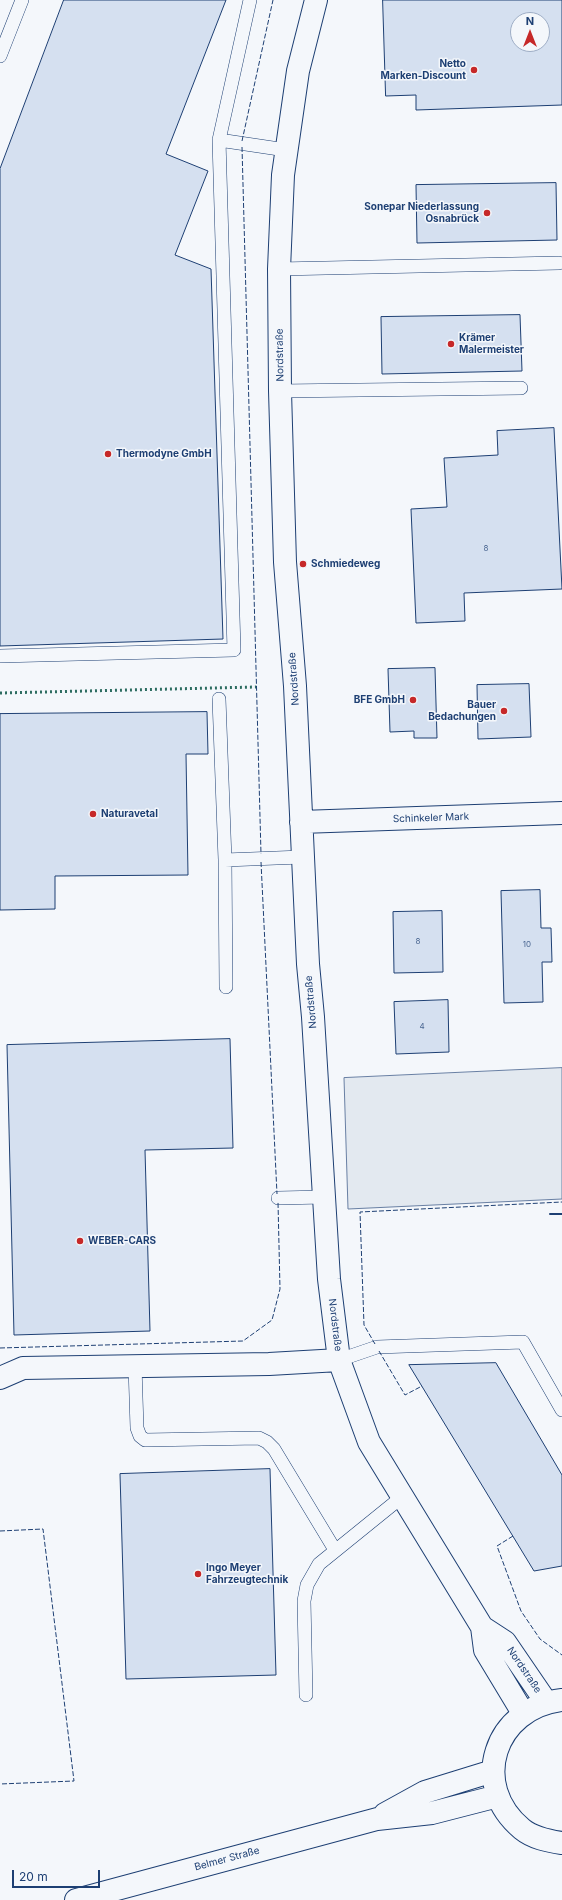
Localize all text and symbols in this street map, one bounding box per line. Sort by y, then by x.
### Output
north arrow [510,12,550,52]
text: N [526,14,534,28]
place label: Netto Marken-Discount [381,58,466,82]
marker: Netto Marken-Discount [469,65,479,75]
place label: Sonepar Niederlassung Osnabrück [364,201,479,224]
marker: Sonepar Niederlassung Osnabrück [482,208,492,218]
street label: Nordstraße [274,328,286,382]
place label: Krämer Malermeister [459,332,524,356]
marker: Krämer Malermeister [446,339,456,349]
place label: Thermodyne GmbH [116,448,212,460]
marker: Thermodyne GmbH [103,449,113,459]
house number: 8 [484,544,488,554]
place label: Schmiedeweg [311,558,380,570]
marker: Schmiedeweg [298,559,308,569]
street label: Nordstraße [286,652,302,706]
place label: BFE GmbH [354,694,405,706]
marker: BFE GmbH [408,695,418,705]
place label: Bauer Bedachungen [428,699,496,722]
marker: Bauer Bedachungen [499,706,509,716]
place label: Naturavetal [101,808,158,820]
marker: Naturavetal [88,809,98,819]
street label: Schinkeler Mark [393,811,469,825]
house number: 8 [416,937,420,947]
house number: 10 [523,940,531,950]
street label: Nordstraße [303,975,319,1029]
house number: 4 [419,1022,425,1032]
place label: WEBER-CARS [88,1235,156,1247]
marker: WEBER-CARS [75,1236,85,1246]
street label: Nordstraße [326,1298,344,1352]
place label: Ingo Meyer Fahrzeugtechnik [206,1562,288,1586]
marker: Ingo Meyer Fahrzeugtechnik [193,1569,203,1579]
street label: Nordstraße [504,1645,544,1695]
street label: Belmer Straße [193,1845,261,1873]
scale bar [14,1862,102,1888]
text: 20 m [19,1869,48,1884]

